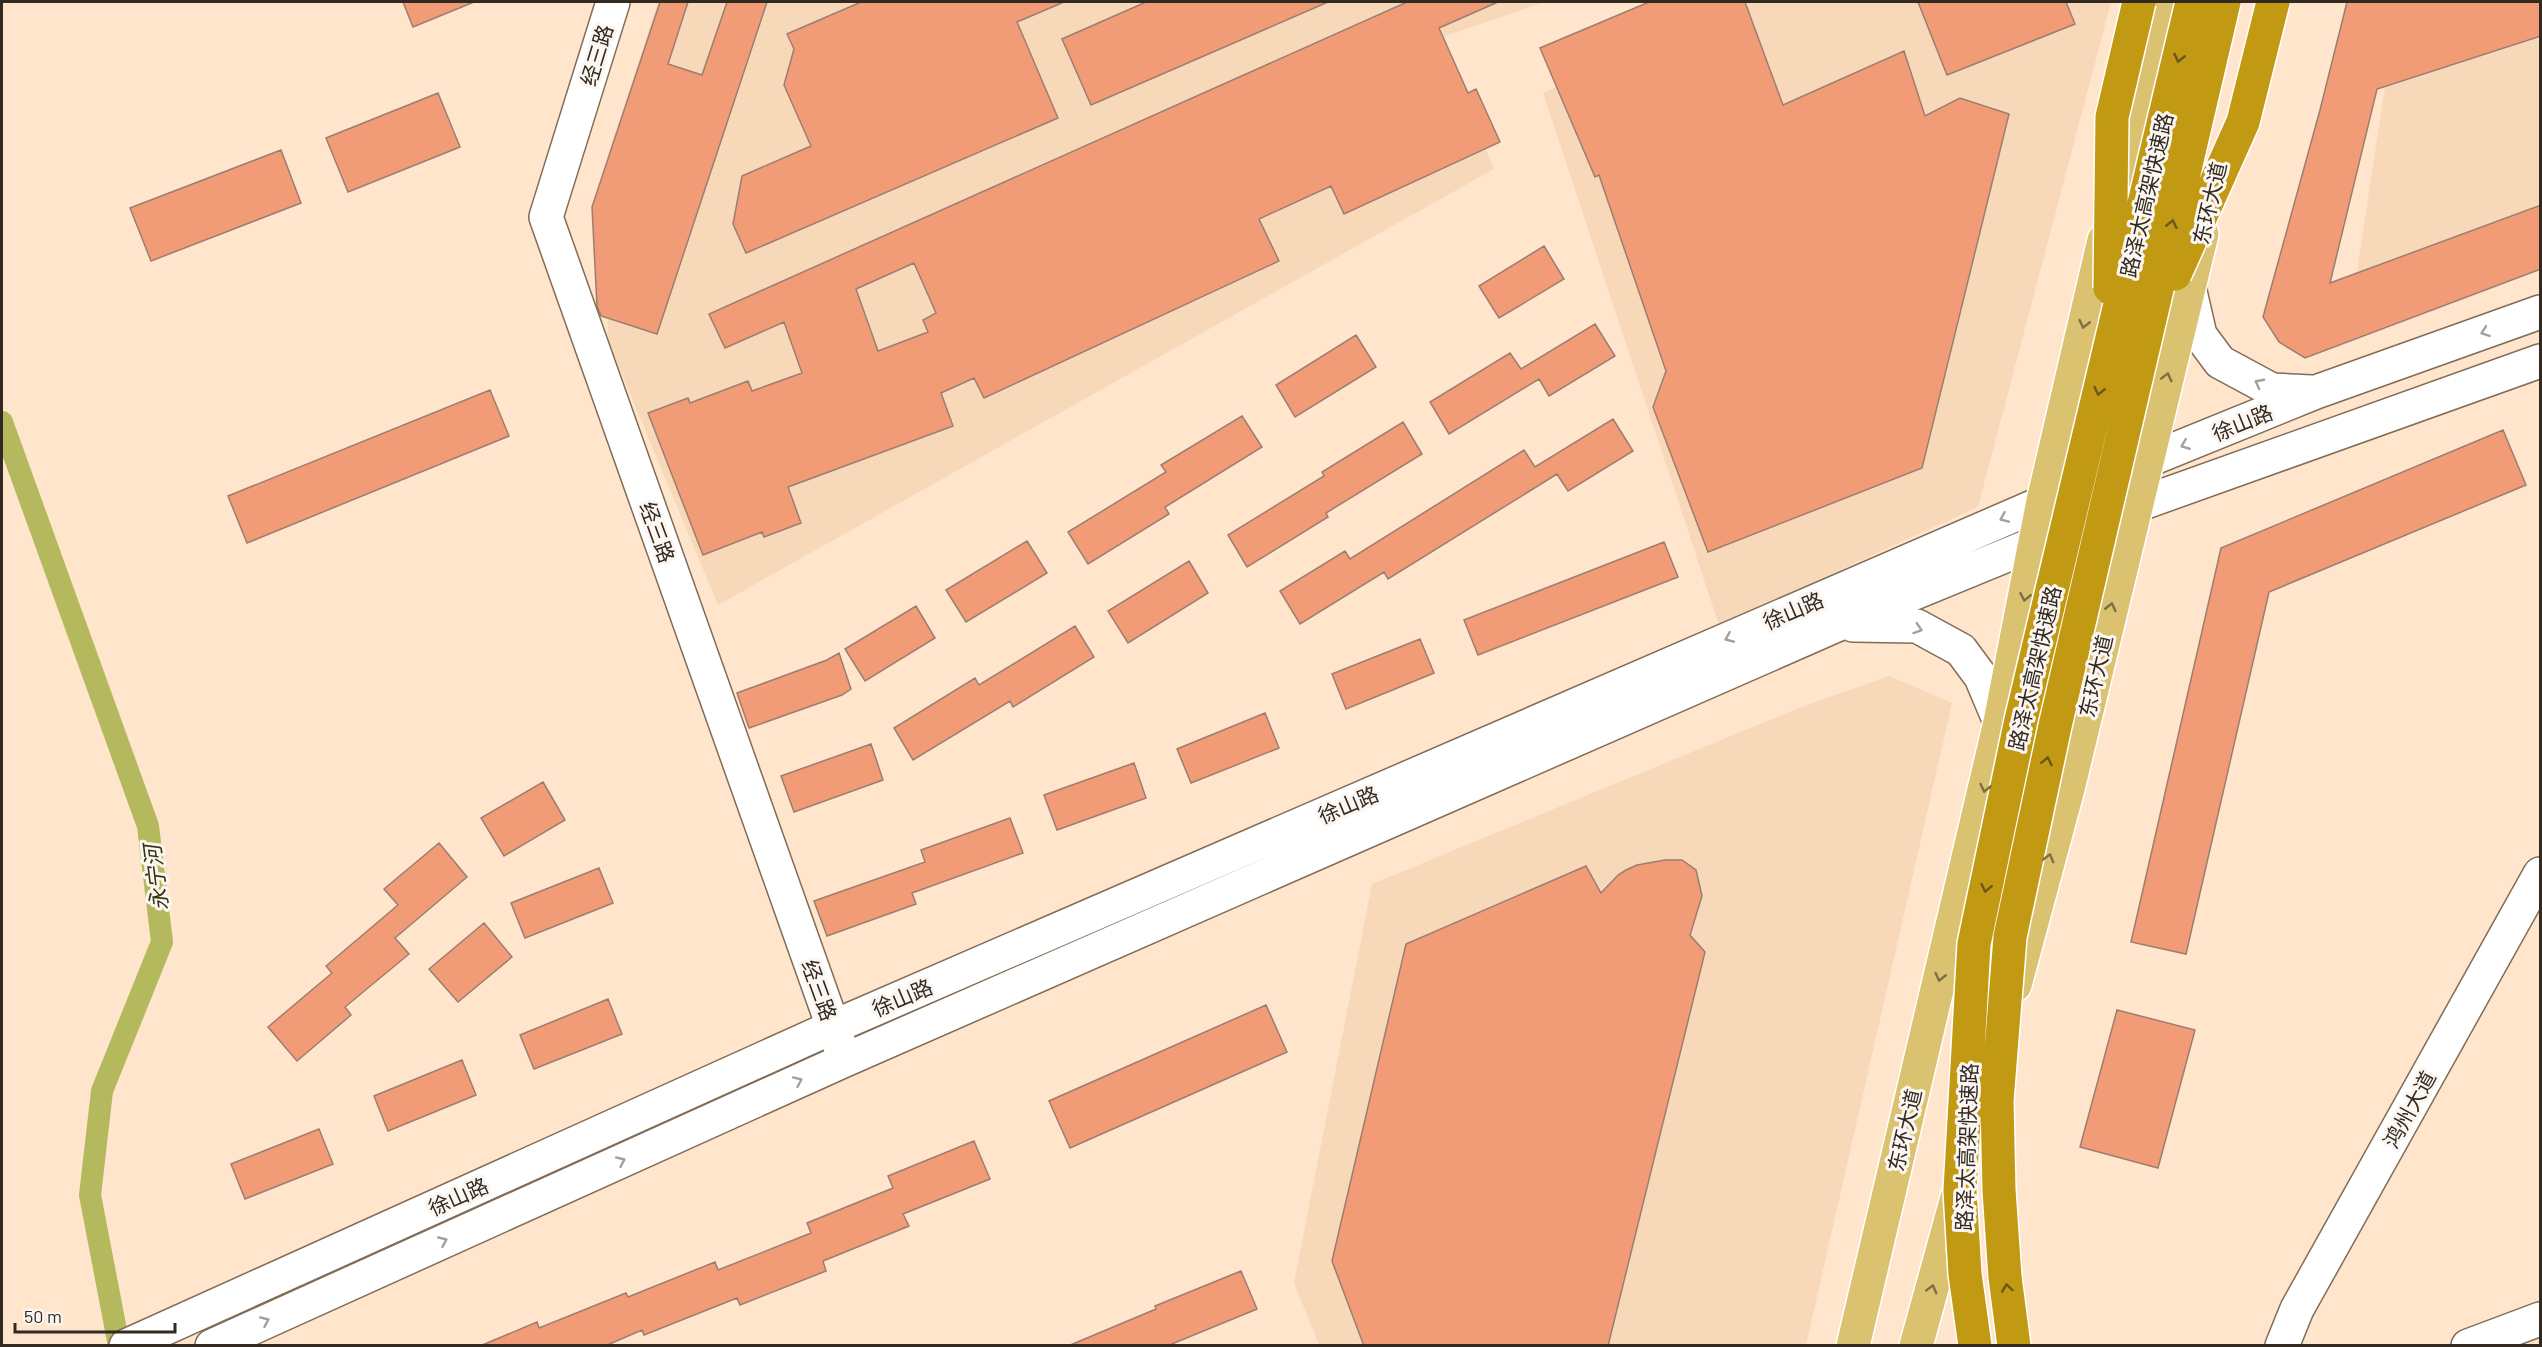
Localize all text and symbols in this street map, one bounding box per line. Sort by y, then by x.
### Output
street label: 经三路 [575,21,617,89]
one-way arrow [2173,53,2186,63]
street label: 路泽太高架快速路 [2115,110,2177,280]
street label: 东环大道 [2187,159,2231,247]
one-way arrow [2165,219,2178,229]
one-way arrow [2079,319,2092,329]
one-way arrow [2481,324,2491,337]
one-way arrow [2160,372,2173,382]
one-way arrow [2255,379,2265,390]
one-way arrow [2094,386,2107,396]
street label: 徐山路 [2208,399,2276,445]
one-way arrow [2181,438,2192,450]
street label: 经三路 [635,498,681,566]
one-way arrow [2000,511,2011,523]
street label: 路泽太高架快速路 [2003,583,2065,753]
street label: 徐山路 [1759,586,1827,634]
one-way arrow [2019,591,2032,601]
one-way arrow [2103,602,2116,612]
one-way arrow [1912,622,1923,634]
one-way arrow [1725,630,1736,642]
street label: 东环大道 [2073,632,2117,720]
one-way arrow [2040,757,2053,767]
street label: 徐山路 [1314,780,1382,828]
one-way arrow [1979,782,1992,792]
water label: 永宁河 [138,840,172,912]
one-way arrow [2042,853,2055,863]
one-way arrow [1980,883,1993,893]
street label: 经三路 [797,956,843,1024]
one-way arrow [1934,972,1947,982]
street label: 徐山路 [868,973,936,1021]
street label: 路泽太高架快速路 [1951,1063,1981,1231]
street label: 鸿州大道 [2378,1066,2440,1152]
one-way arrow [792,1076,803,1088]
street label: 东环大道 [1882,1086,1926,1174]
one-way arrow [614,1156,625,1168]
street label: 徐山路 [424,1172,492,1220]
one-way arrow [436,1237,447,1249]
one-way arrow [2001,1283,2013,1292]
one-way arrow [1925,1284,1937,1295]
scale bar [15,1296,176,1334]
text: 50 m [24,1305,62,1327]
one-way arrow [259,1317,270,1329]

